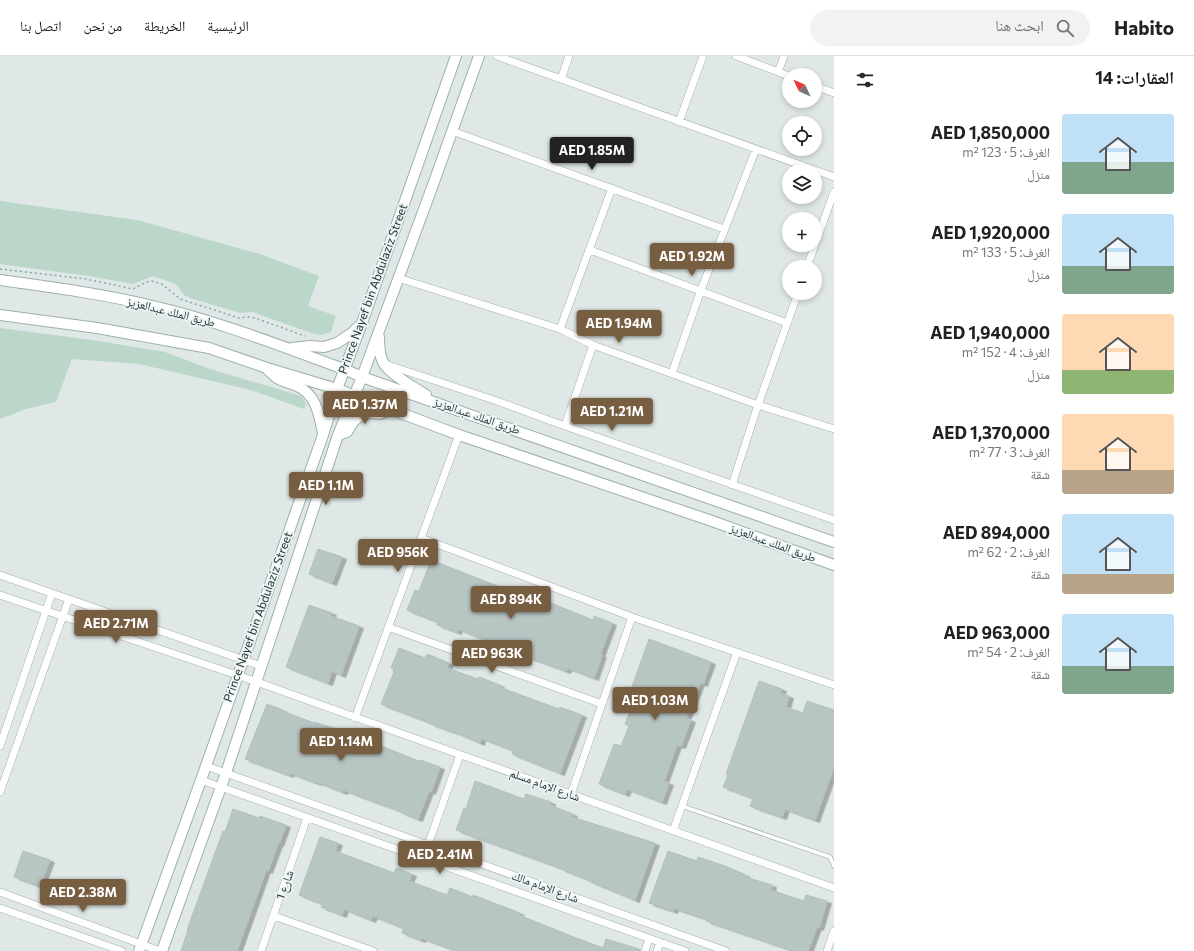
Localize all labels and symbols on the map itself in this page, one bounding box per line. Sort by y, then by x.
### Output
north arrow [782,68,822,108]
pin: AED 1.85M [546,137,638,171]
street label: Prince Nayef bin Abdulaziz Street [335,202,409,376]
pin: AED 1.92M [646,243,738,277]
street label: طريق الملك عبدالعزيز [124,293,217,330]
pin: AED 1.94M [573,310,665,344]
pin: AED 1.37M [319,391,411,425]
street label: طريق الملك عبدالعزيز [431,393,523,438]
pin: AED 1.21M [566,398,658,432]
pin: AED 1.1M [285,472,367,506]
street label: طريق الملك عبدالعزيز [727,520,818,565]
street label: Prince Nayef bin Abdulaziz Street [220,530,294,704]
pin: AED 956K [357,539,439,573]
pin: AED 894K [470,586,552,620]
pin: AED 2.71M [70,610,162,644]
pin: AED 963K [451,640,533,674]
pin: AED 1.03M [609,687,701,721]
pin: AED 1.14M [295,728,387,762]
street label: شارع الإمام مسلم [508,765,582,805]
pin: AED 2.41M [394,841,486,875]
street label: شارع الإمام مالك [509,867,581,907]
street label: شارع 1 [273,868,298,902]
pin: AED 2.38M [37,879,129,913]

